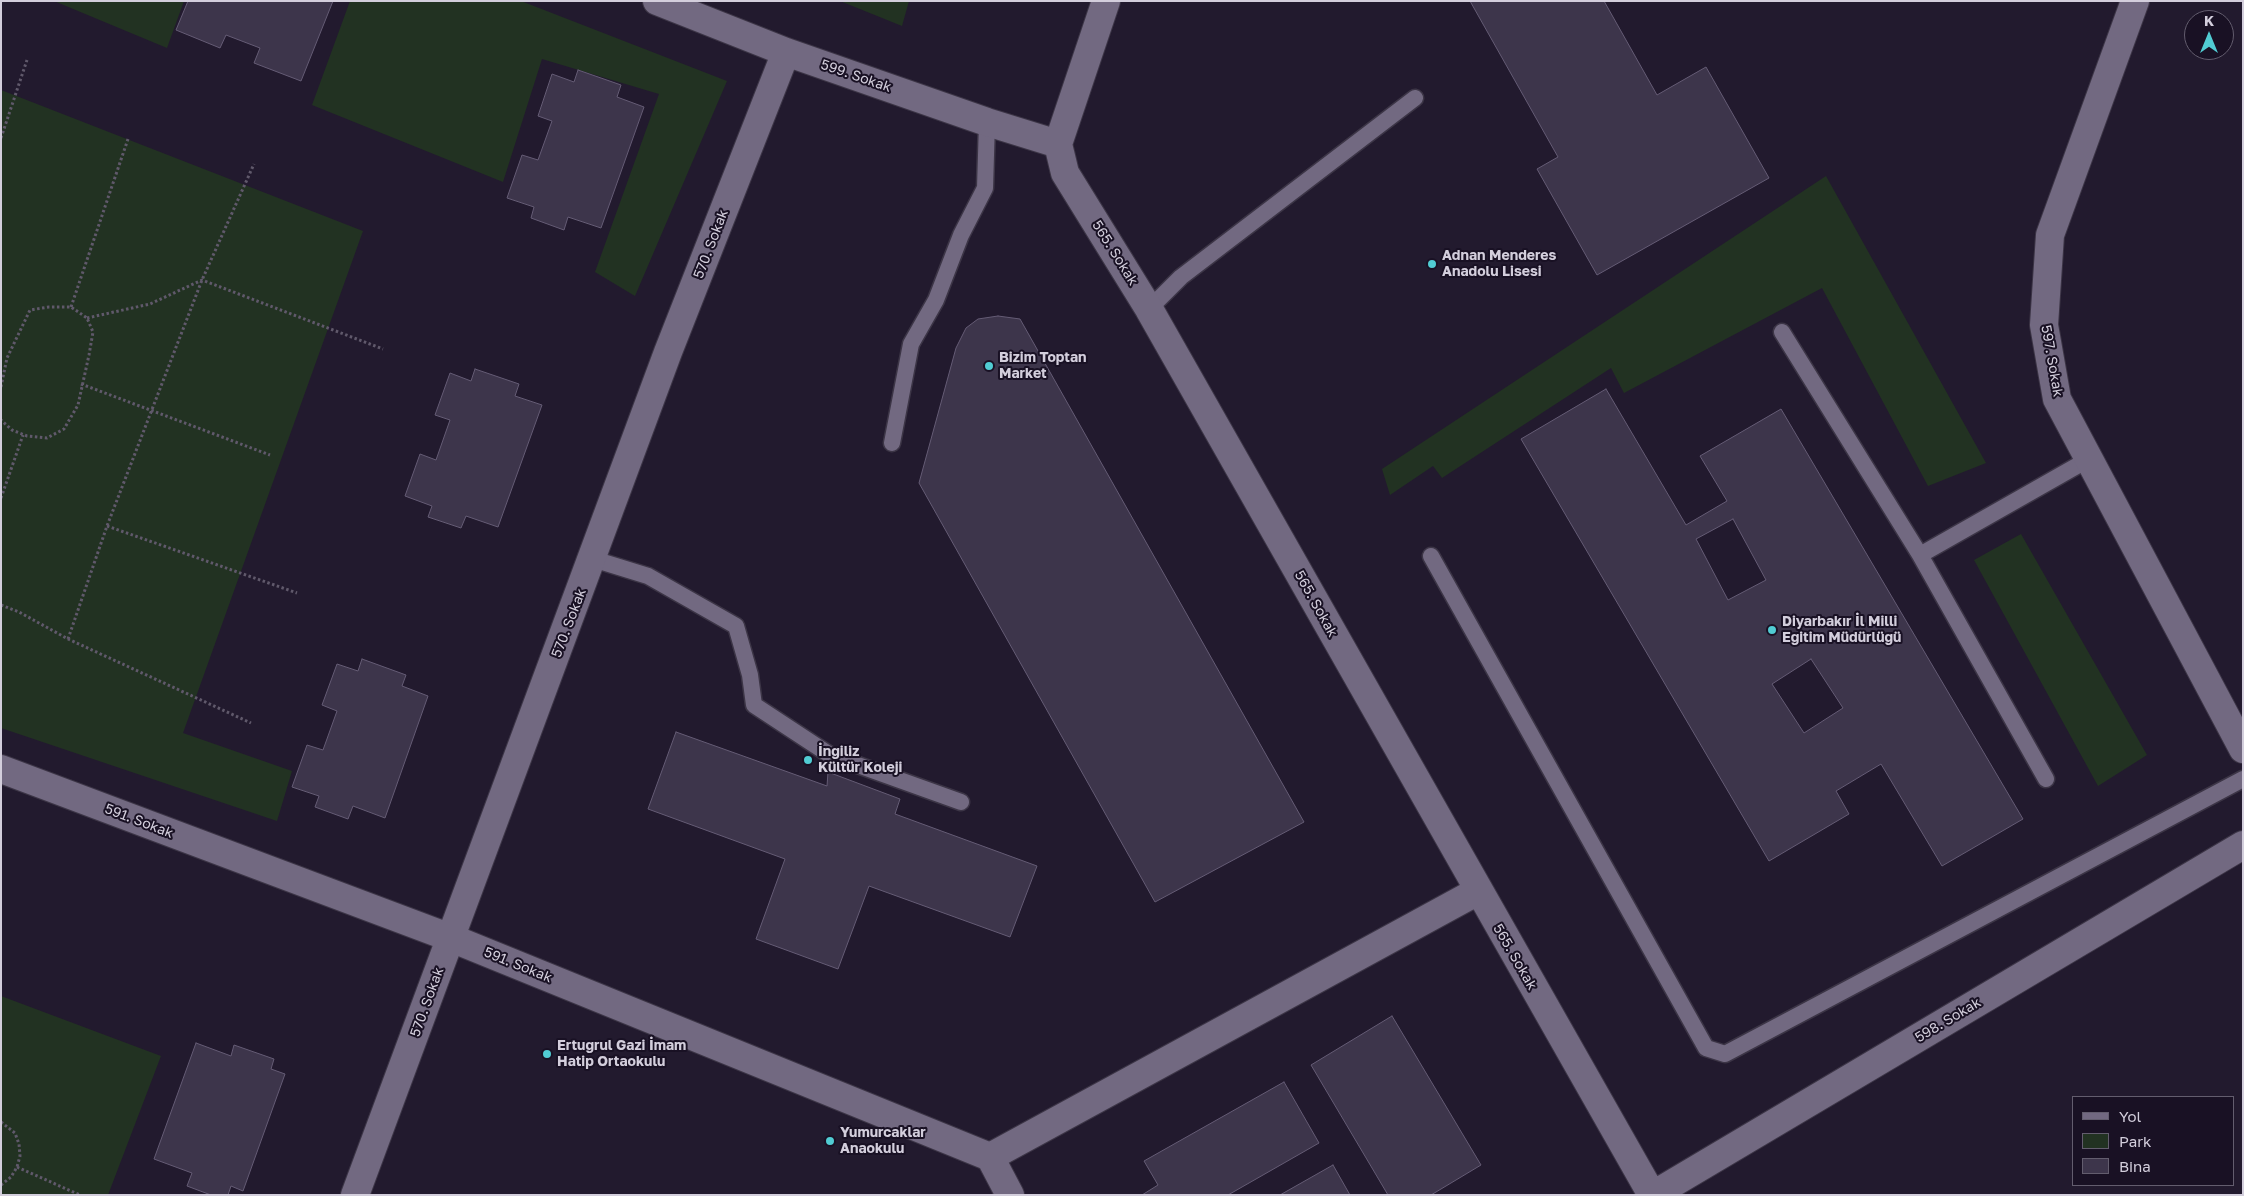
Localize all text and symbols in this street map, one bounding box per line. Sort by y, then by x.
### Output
north arrow [2184,10,2234,60]
text: K [2204,12,2214,29]
street label: 599. Sokak [818,56,894,96]
street label: 570. Sokak [690,207,732,281]
street label: 565. Sokak [1088,217,1142,289]
place label: Adnan Menderes Anadolu Lisesi [1442,248,1556,280]
marker: Adnan Menderes Anadolu Lisesi [1426,258,1438,270]
street label: 597. Sokak [2037,324,2067,398]
place label: Bizim Toptan Market [999,350,1087,382]
marker: Bizim Toptan Market [983,360,995,372]
street label: 565. Sokak [1291,568,1341,640]
street label: 570. Sokak [548,586,590,660]
place label: Diyarbakır İl Milli Eğitim Müdürlüğü [1782,614,1901,646]
marker: Diyarbakır İl Milli Eğitim Müdürlüğü [1766,624,1778,636]
place label: İngiliz Kültür Koleji [818,744,902,776]
marker: İngiliz Kültür Koleji [802,754,814,766]
street label: 591. Sokak [102,800,176,842]
street label: 565. Sokak [1489,921,1541,993]
street label: 591. Sokak [481,944,555,986]
street label: 570. Sokak [407,965,447,1039]
street label: 598. Sokak [1912,994,1984,1046]
place label: Ertuğrul Gazi İmam Hatip Ortaokulu [557,1038,686,1070]
marker: Ertuğrul Gazi İmam Hatip Ortaokulu [541,1048,553,1060]
legend [2072,1096,2234,1186]
text: Yol [2119,1107,2141,1125]
place label: Yumurcaklar Anaokulu [840,1125,926,1158]
text: Park [2119,1132,2151,1150]
marker: Yumurcaklar Anaokulu [824,1135,836,1147]
text: Bina [2119,1157,2151,1175]

